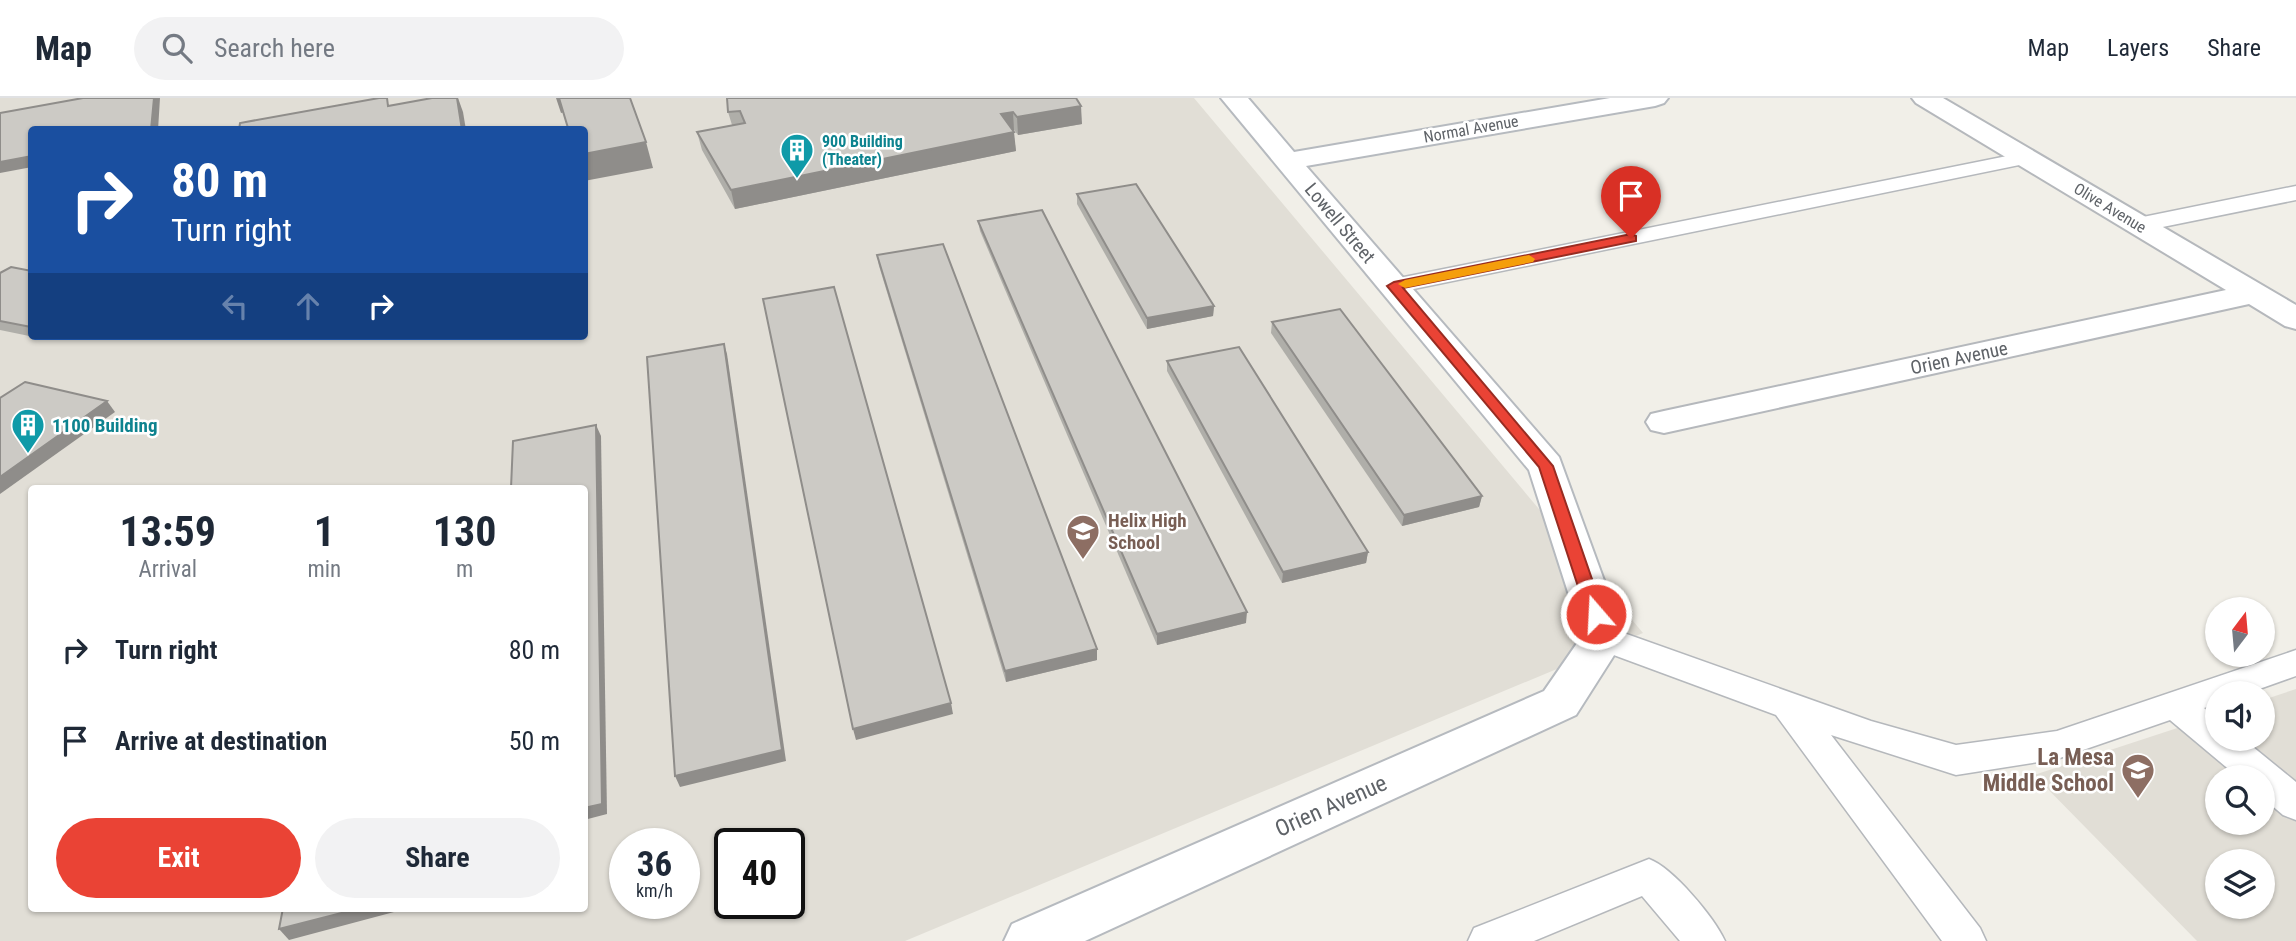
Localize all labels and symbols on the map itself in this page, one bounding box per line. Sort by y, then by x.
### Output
street label: Normal Avenue [1422,111,1520,147]
building icon: 900 Building (Theater) [778,131,816,180]
place label: 900 Building (Theater) [822,132,903,169]
pin [1601,166,1661,238]
street label: Lowell Street [1300,178,1380,268]
street label: Olive Avenue [2070,179,2150,237]
street label: Orien Avenue [1908,336,2010,380]
building icon: 1100 Building [9,406,47,455]
place label: 1100 Building [52,414,157,437]
place label: Helix High School [1108,509,1187,554]
school or university icon: Helix High School [1064,512,1102,561]
position arrow [1559,577,1633,651]
north arrow [2205,597,2275,667]
place label: La Mesa Middle School [1983,744,2114,797]
school or university icon: La Mesa Middle School [2119,751,2157,800]
street label: Orien Avenue [1271,769,1391,843]
speed limit sign: 40 [714,828,805,919]

